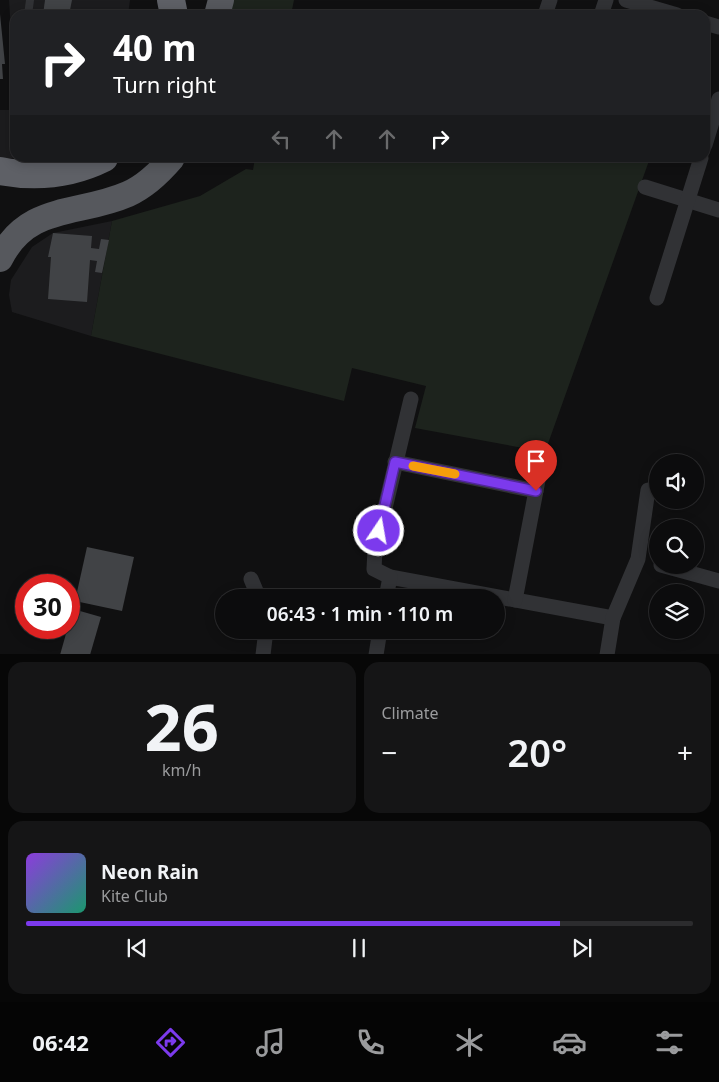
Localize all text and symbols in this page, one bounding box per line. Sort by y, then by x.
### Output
text: 40 m [113,24,196,71]
icon: right [30,30,95,95]
text: Turn right [113,69,216,99]
icon: left [267,125,295,153]
icon: ahead [320,125,348,153]
icon: ahead [373,125,401,153]
icon: right [426,125,454,153]
pin [515,440,557,491]
icon: arrive [522,447,550,475]
map controls [649,454,704,639]
button: sound [649,454,704,509]
position arrow [352,504,404,556]
button: search [649,519,704,574]
speed limit sign: 30 [15,574,80,639]
button: layers [649,584,704,639]
text: 06:43 · 1 min · 110 m [267,601,453,627]
text: 26 [145,682,219,770]
text: Climate [382,702,439,724]
text: 20° [507,726,567,778]
text: − [382,733,398,771]
text: + [677,733,693,771]
text: km/h [162,759,201,781]
text: Neon Rain [101,859,199,885]
text: Kite Club [101,885,168,907]
icon: previous [123,934,151,962]
icon: pause [345,934,373,962]
icon: next [568,934,596,962]
icon: directions [153,1025,188,1060]
icon: music [253,1025,288,1060]
icon: phone [353,1025,388,1060]
icon: climate [452,1025,487,1060]
icon: car [552,1025,587,1060]
icon: filters [652,1025,687,1060]
text: 06:42 [32,1027,89,1057]

